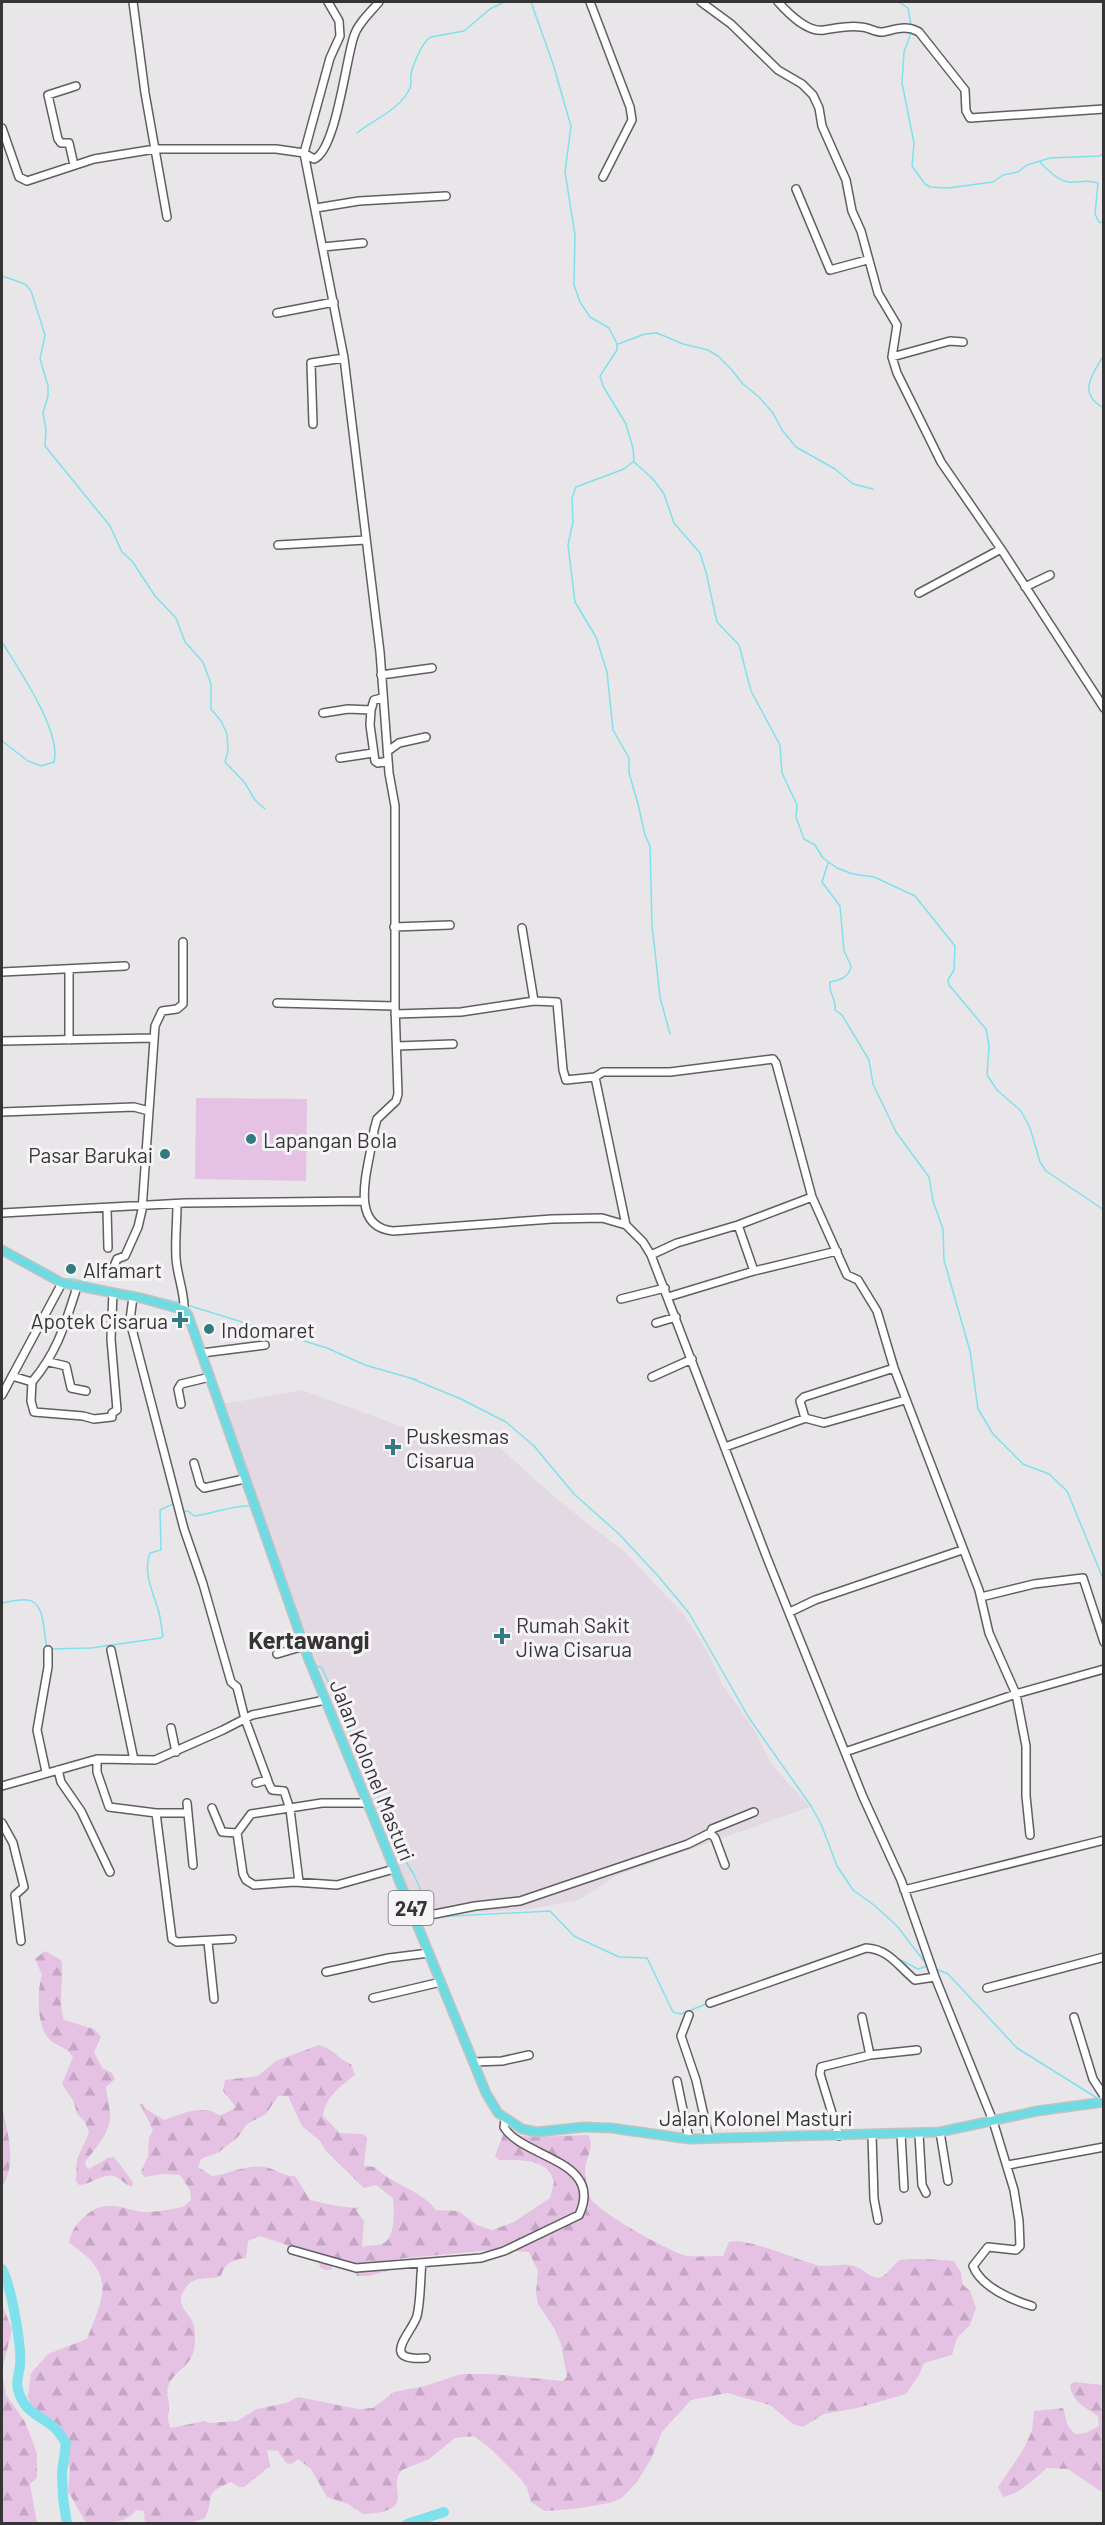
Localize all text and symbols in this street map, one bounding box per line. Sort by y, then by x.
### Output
place label: Lapangan Bola [263,1127,397,1152]
marker: Lapangan Bola [244,1132,258,1146]
place label: Pasar Barukai [28,1142,153,1167]
marker: Pasar Barukai [158,1147,172,1161]
place label: Alfamart [83,1257,162,1282]
marker: Alfamart [64,1262,78,1276]
place label: Apotek Cisarua [31,1308,168,1333]
marker: Apotek Cisarua [173,1313,187,1327]
place label: Indomaret [221,1317,315,1342]
marker: Indomaret [202,1322,216,1336]
place label: Puskesmas Cisarua [406,1423,509,1472]
marker: Puskesmas Cisarua [384,1438,402,1456]
place label: Rumah Sakit Jiwa Cisarua [516,1612,632,1661]
district label: Kertawangi [248,1625,370,1654]
marker: Rumah Sakit Jiwa Cisarua [493,1627,511,1645]
street label: Jalan Kolonel Masturi [325,1676,421,1864]
road number: 247 [388,1891,434,1925]
street label: Jalan Kolonel Masturi [659,2105,853,2130]

